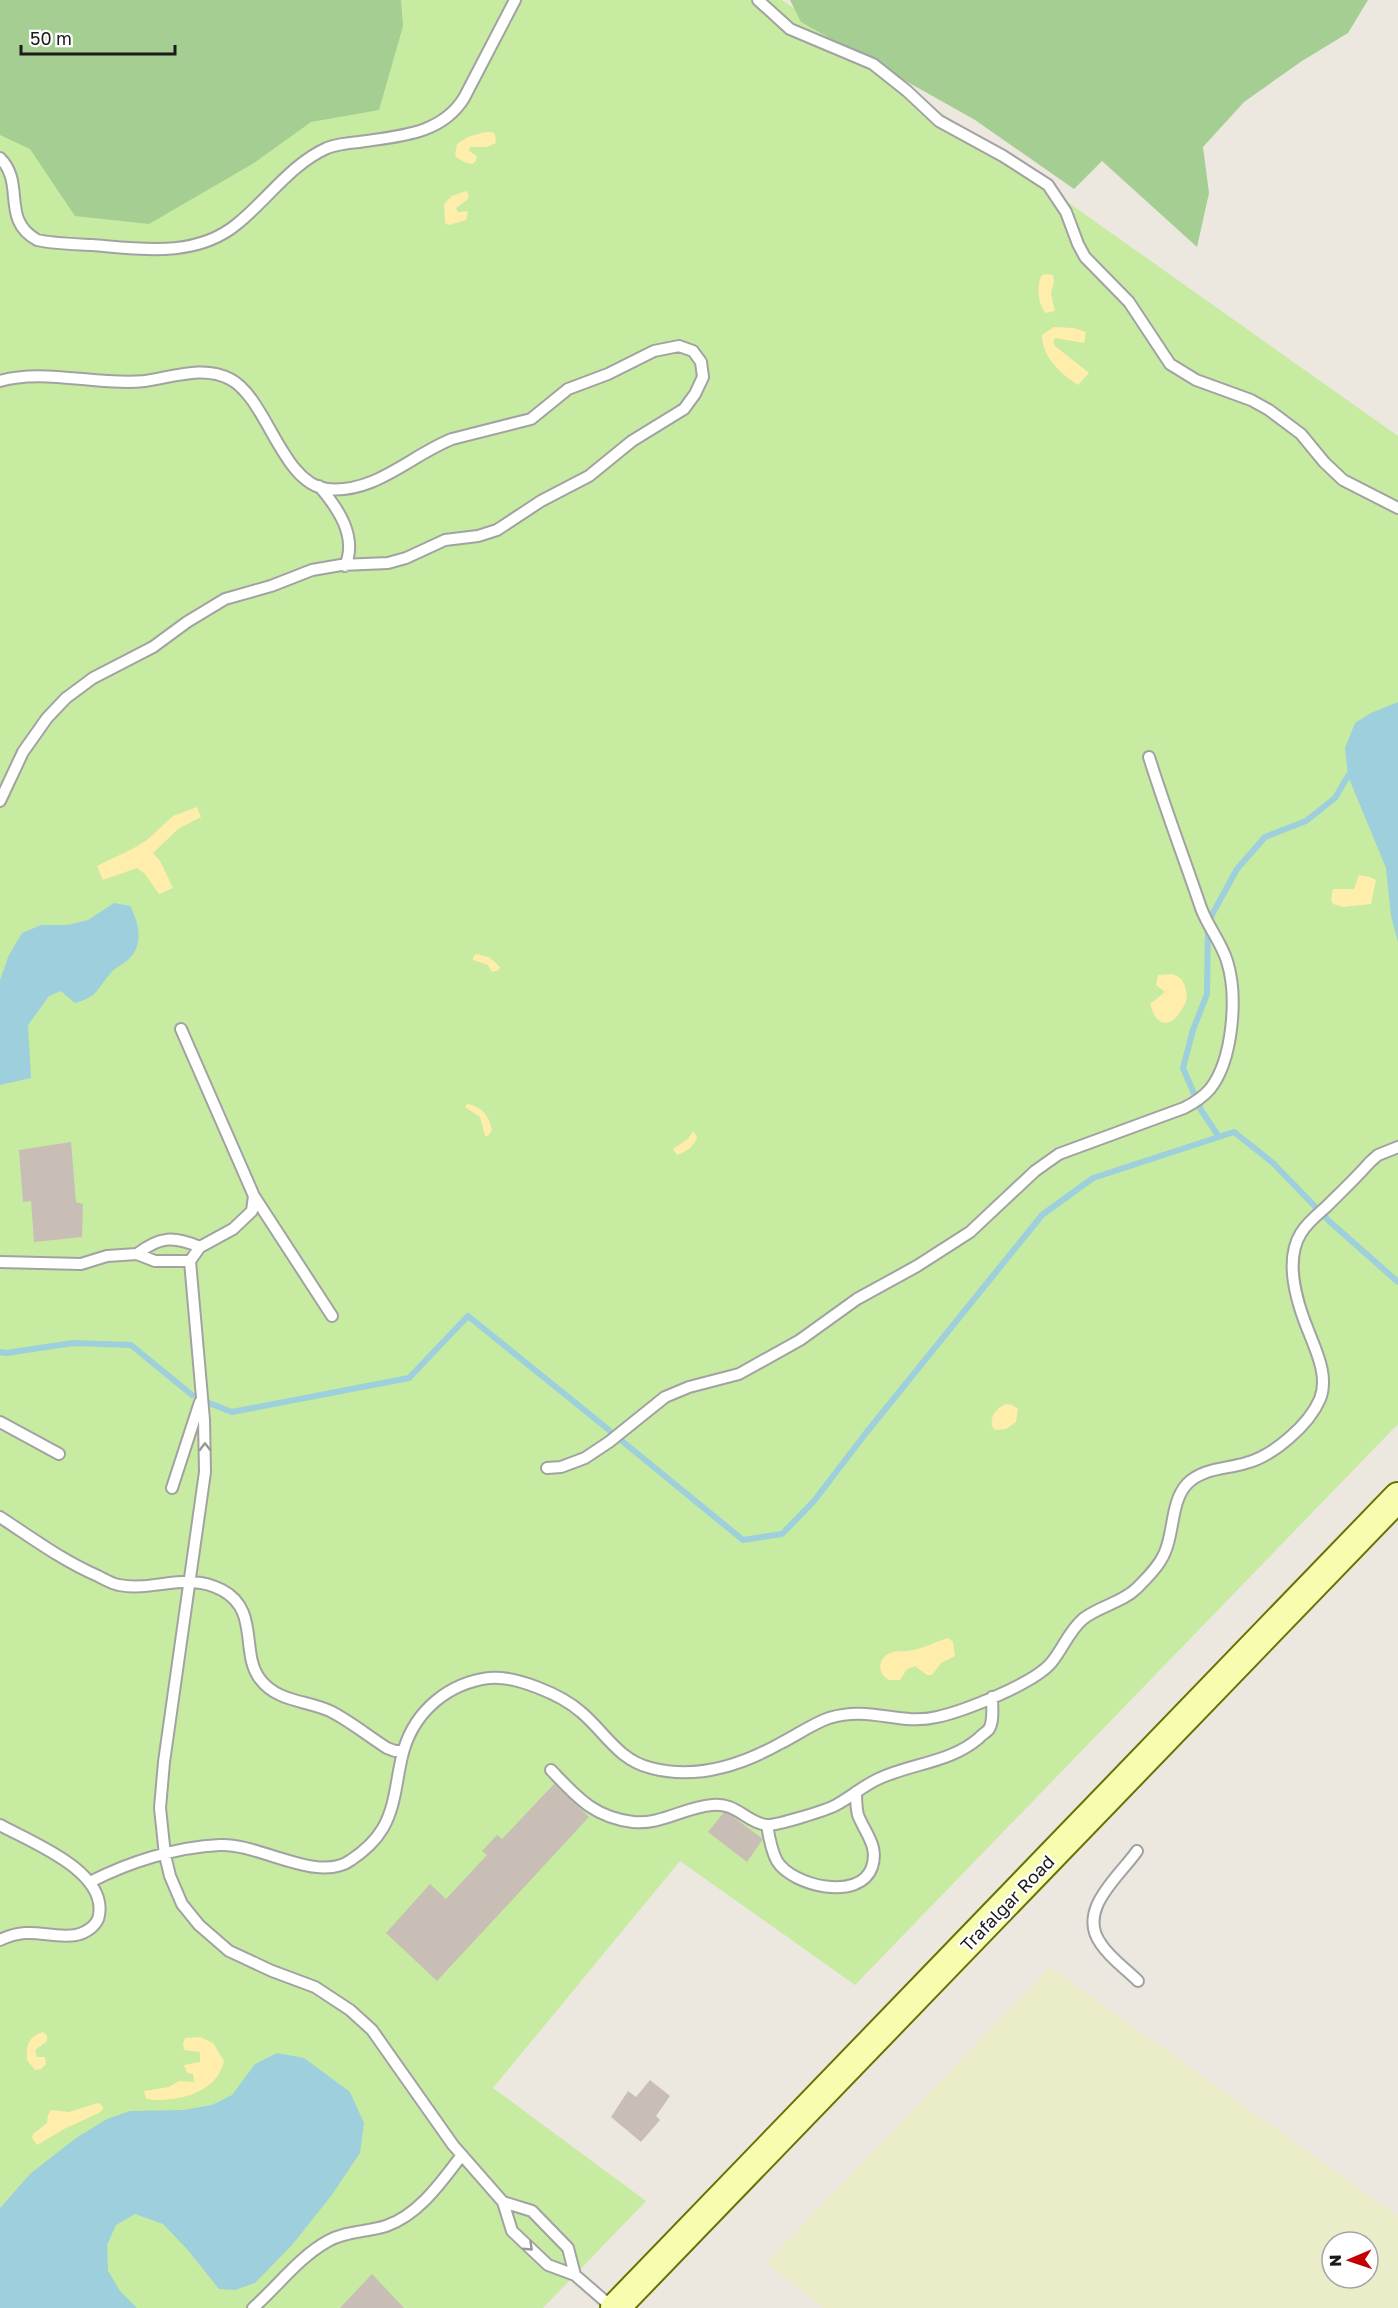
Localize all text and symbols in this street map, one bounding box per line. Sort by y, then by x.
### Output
scale bar [21,18,176,56]
text: 50 m [30,27,72,49]
one-way arrow [199,1443,211,1452]
street label: Trafalgar Road [956,1850,1058,1956]
north arrow [1320,2230,1380,2290]
one-way arrow [522,2240,533,2251]
text: N [1325,2254,1345,2267]

